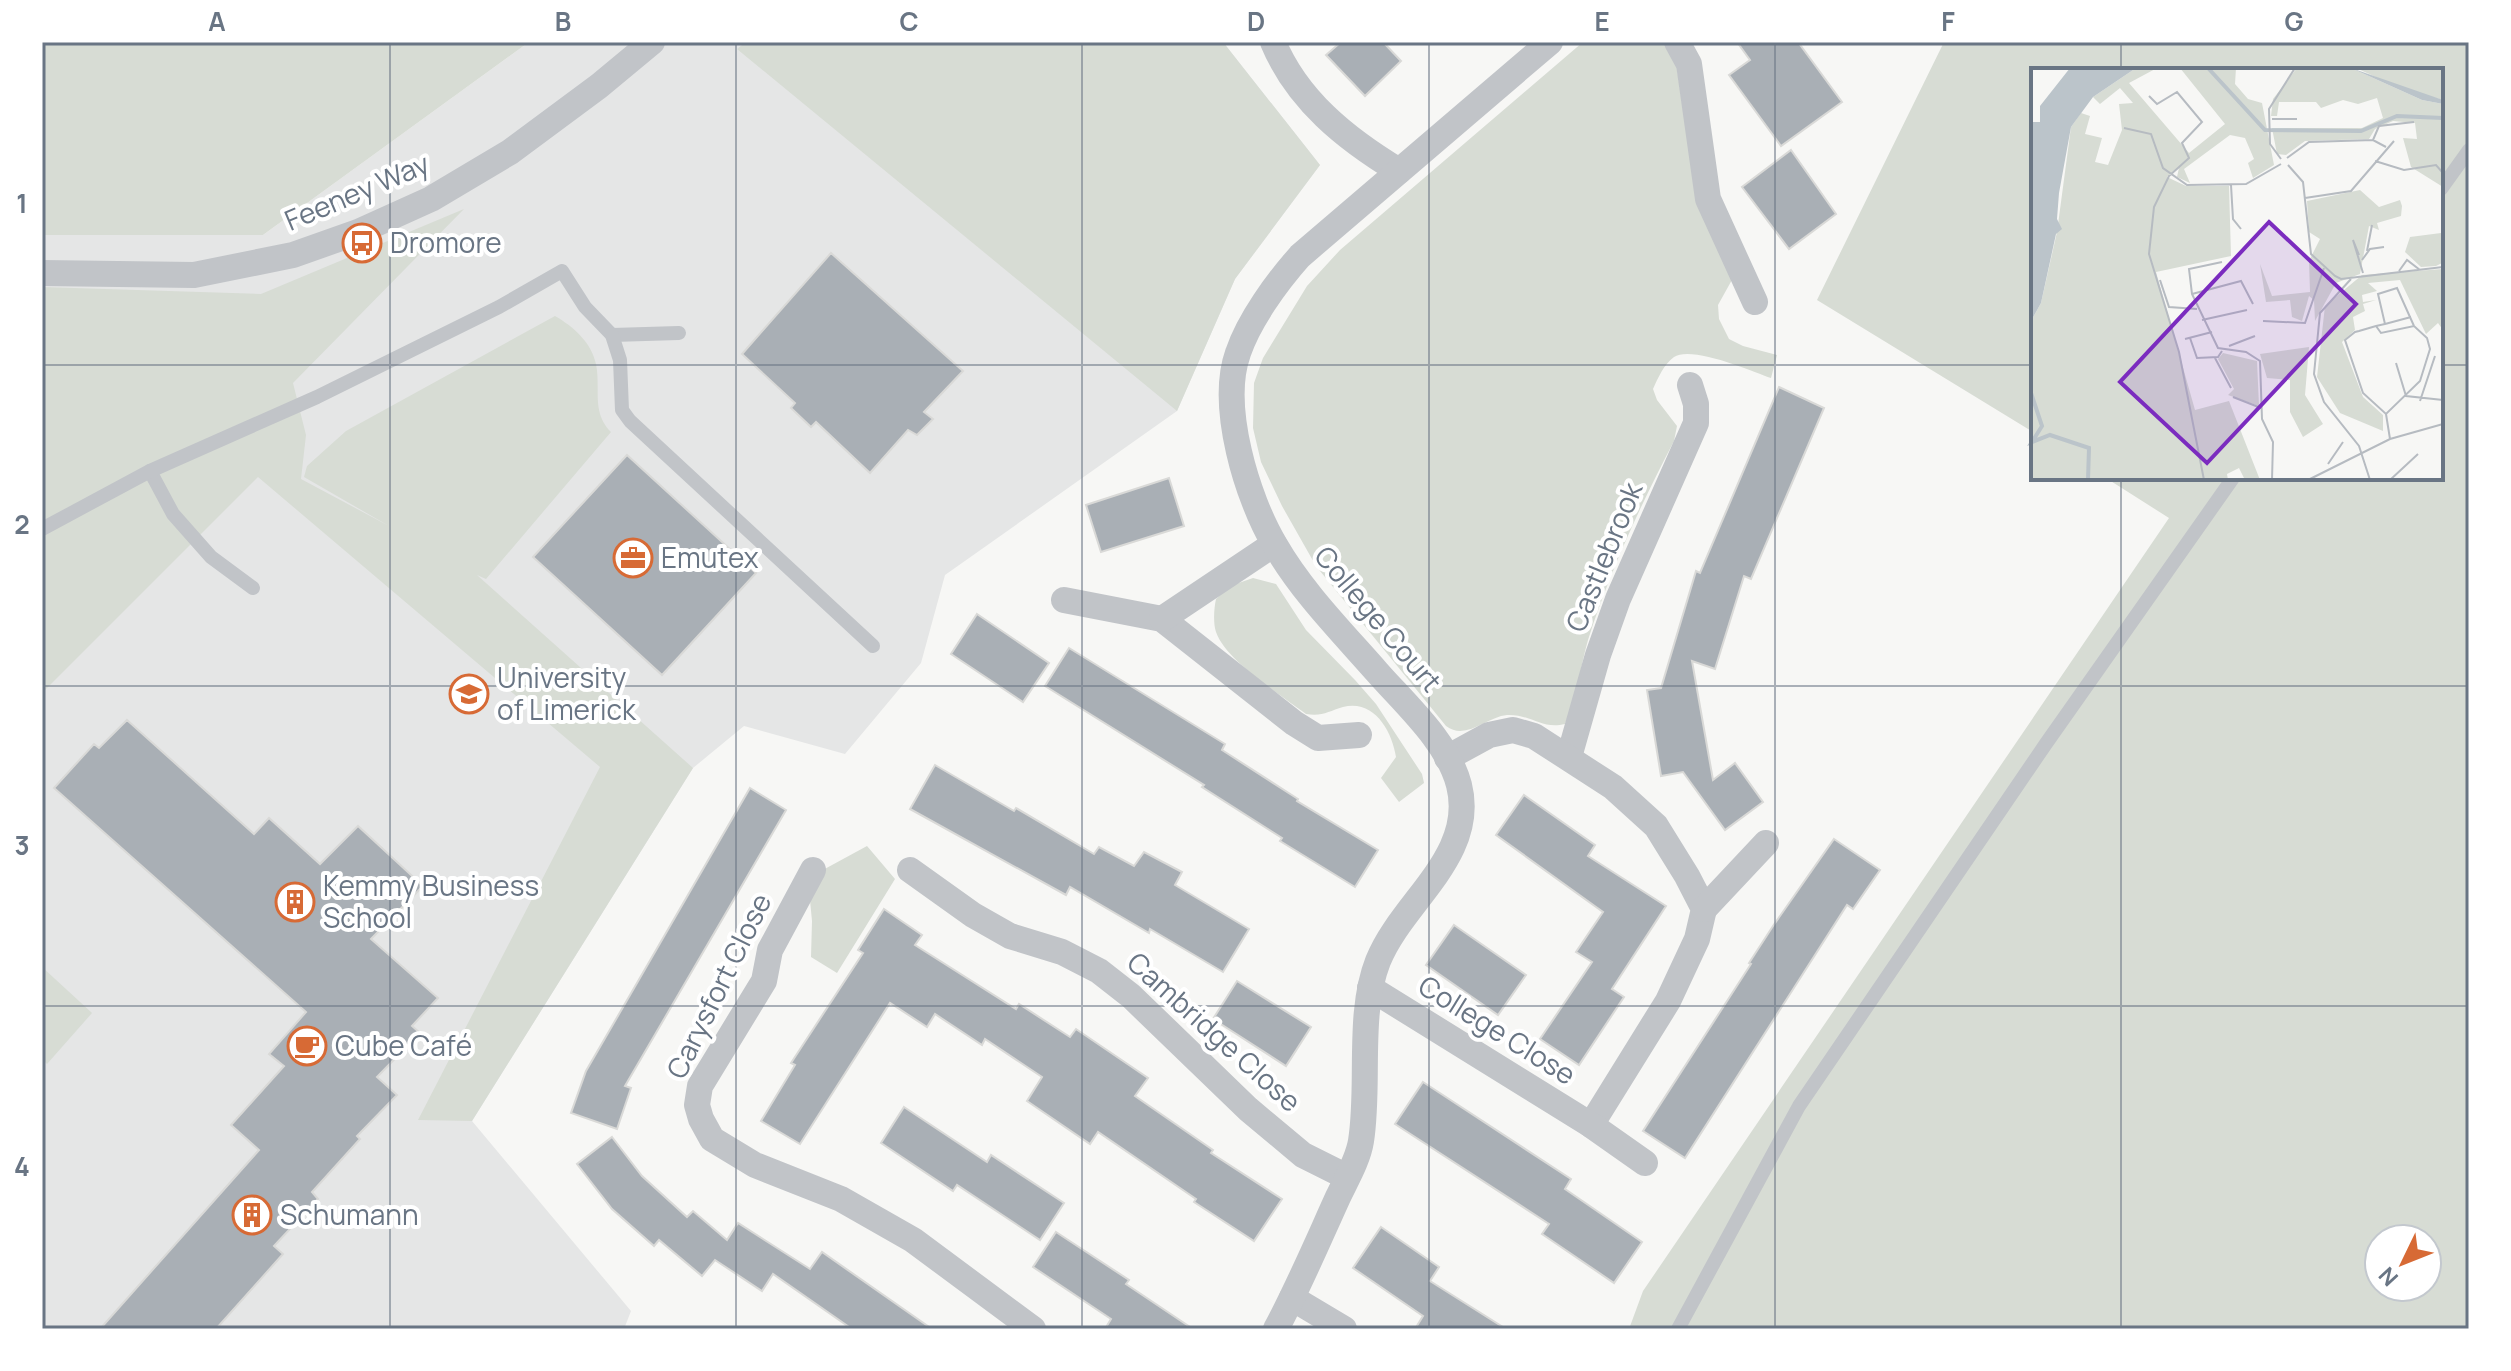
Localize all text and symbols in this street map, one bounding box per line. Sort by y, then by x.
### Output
text: A [208,3,226,39]
text: B [555,3,571,39]
text: C [899,3,919,39]
text: D [1247,3,1265,39]
text: E [1594,3,1610,39]
text: F [1941,3,1955,39]
text: G [2284,3,2304,39]
inset map [2031,68,2443,480]
street label: Feeney Way [279,144,435,239]
text: 1 [16,185,28,221]
bus stop icon: Dromore [341,222,383,264]
place label: Dromore [390,223,502,261]
street label: Castlebrook [1556,475,1651,637]
text: 2 [14,506,30,542]
office icon: Emutex [612,537,654,579]
place label: Emutex [661,538,759,576]
street label: College Court [1307,538,1451,699]
place label: University of Limerick [497,658,637,728]
school or university icon: University of Limerick [448,673,490,715]
text: 3 [14,827,30,863]
place label: Kemmy Business School [323,866,539,936]
building icon: Kemmy Business School [274,881,316,923]
street label: Carysfort Close [657,887,779,1085]
street label: Cambridge Close [1120,943,1310,1120]
street label: College Close [1412,966,1583,1093]
cafe icon: Cube Café [286,1025,328,1067]
place label: Cube Café [335,1026,472,1064]
text: 4 [14,1148,30,1184]
building icon: Schumann [231,1194,273,1236]
place label: Schumann [280,1195,419,1233]
north arrow [2363,1223,2443,1303]
text: N [2372,1261,2405,1293]

